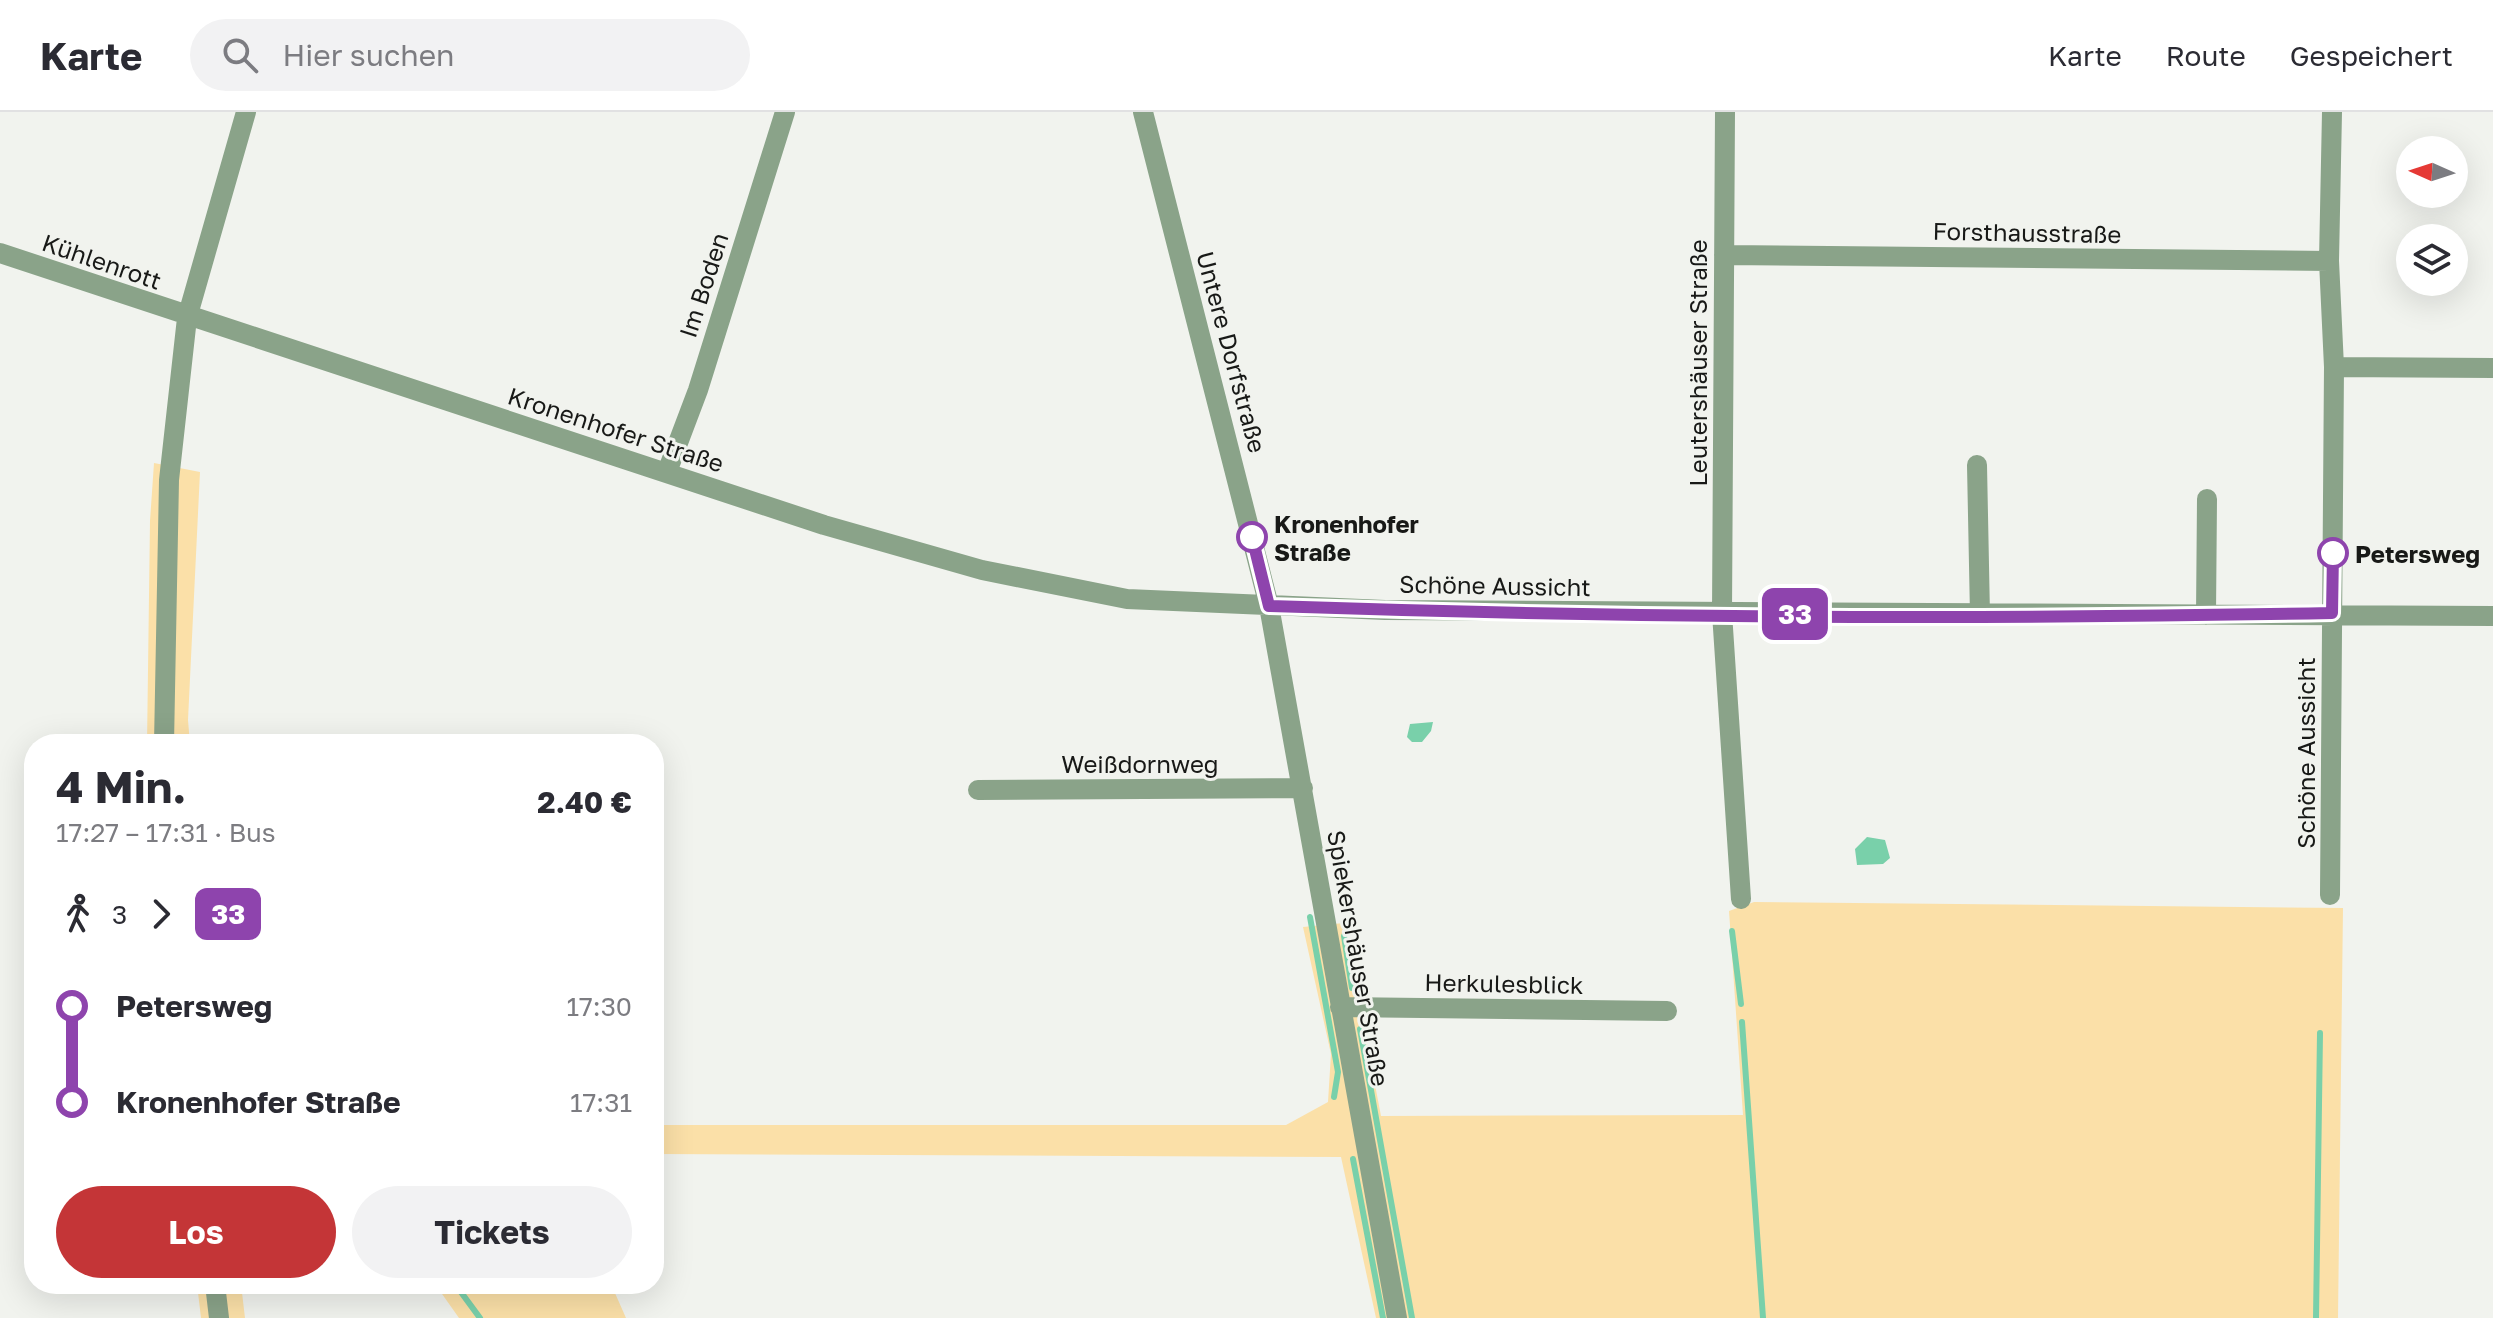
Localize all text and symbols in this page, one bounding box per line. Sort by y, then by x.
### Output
search box [190,19,750,91]
text: Karte [40,33,142,78]
icon: search [218,33,262,77]
text: Hier suchen [282,37,455,73]
text: Karte [2048,39,2122,72]
text: Route [2166,39,2246,72]
text: Gespeichert [2290,39,2453,72]
north arrow [2396,136,2468,208]
map controls [2396,136,2468,296]
street label: Forsthausstraße [1932,216,2122,248]
button: layers [2396,224,2468,296]
street label: Kühlenrott [39,227,165,295]
street label: Im Boden [672,229,734,341]
street label: Leutershäuser Straße [1683,239,1712,487]
street label: Untere Dorfstraße [1191,248,1273,456]
street label: Kronenhofer Straße [504,380,728,478]
place label: Kronenhofer Straße [1274,509,1419,566]
marker: Kronenhofer Straße [1237,522,1267,552]
marker: Petersweg [2318,538,2348,568]
place label: Petersweg [2355,539,2480,568]
street label: Schöne Aussicht [1399,569,1591,601]
line badge: 33 [1759,588,1831,640]
text: 33 [1778,597,1812,630]
street label: Schöne Aussicht [2291,657,2320,849]
street label: Weißdornweg [1061,749,1219,778]
text: 4 Min. [56,760,186,813]
text: 2.40 € [537,784,632,820]
text: 17:27 – 17:31 · Bus [56,817,276,848]
street label: Spiekershäuser Straße [1322,828,1396,1088]
icon: walk [56,892,100,936]
icon: forward [139,892,183,936]
text: 33 [211,897,245,930]
text: 3 [112,899,127,930]
street label: Herkulesblick [1424,967,1584,999]
text: Petersweg [116,988,272,1024]
text: 17:30 [566,991,632,1022]
text: Kronenhofer Straße [116,1084,401,1120]
text: 17:31 [570,1087,632,1118]
button: Los [56,1186,336,1278]
button: Tickets [352,1186,632,1278]

